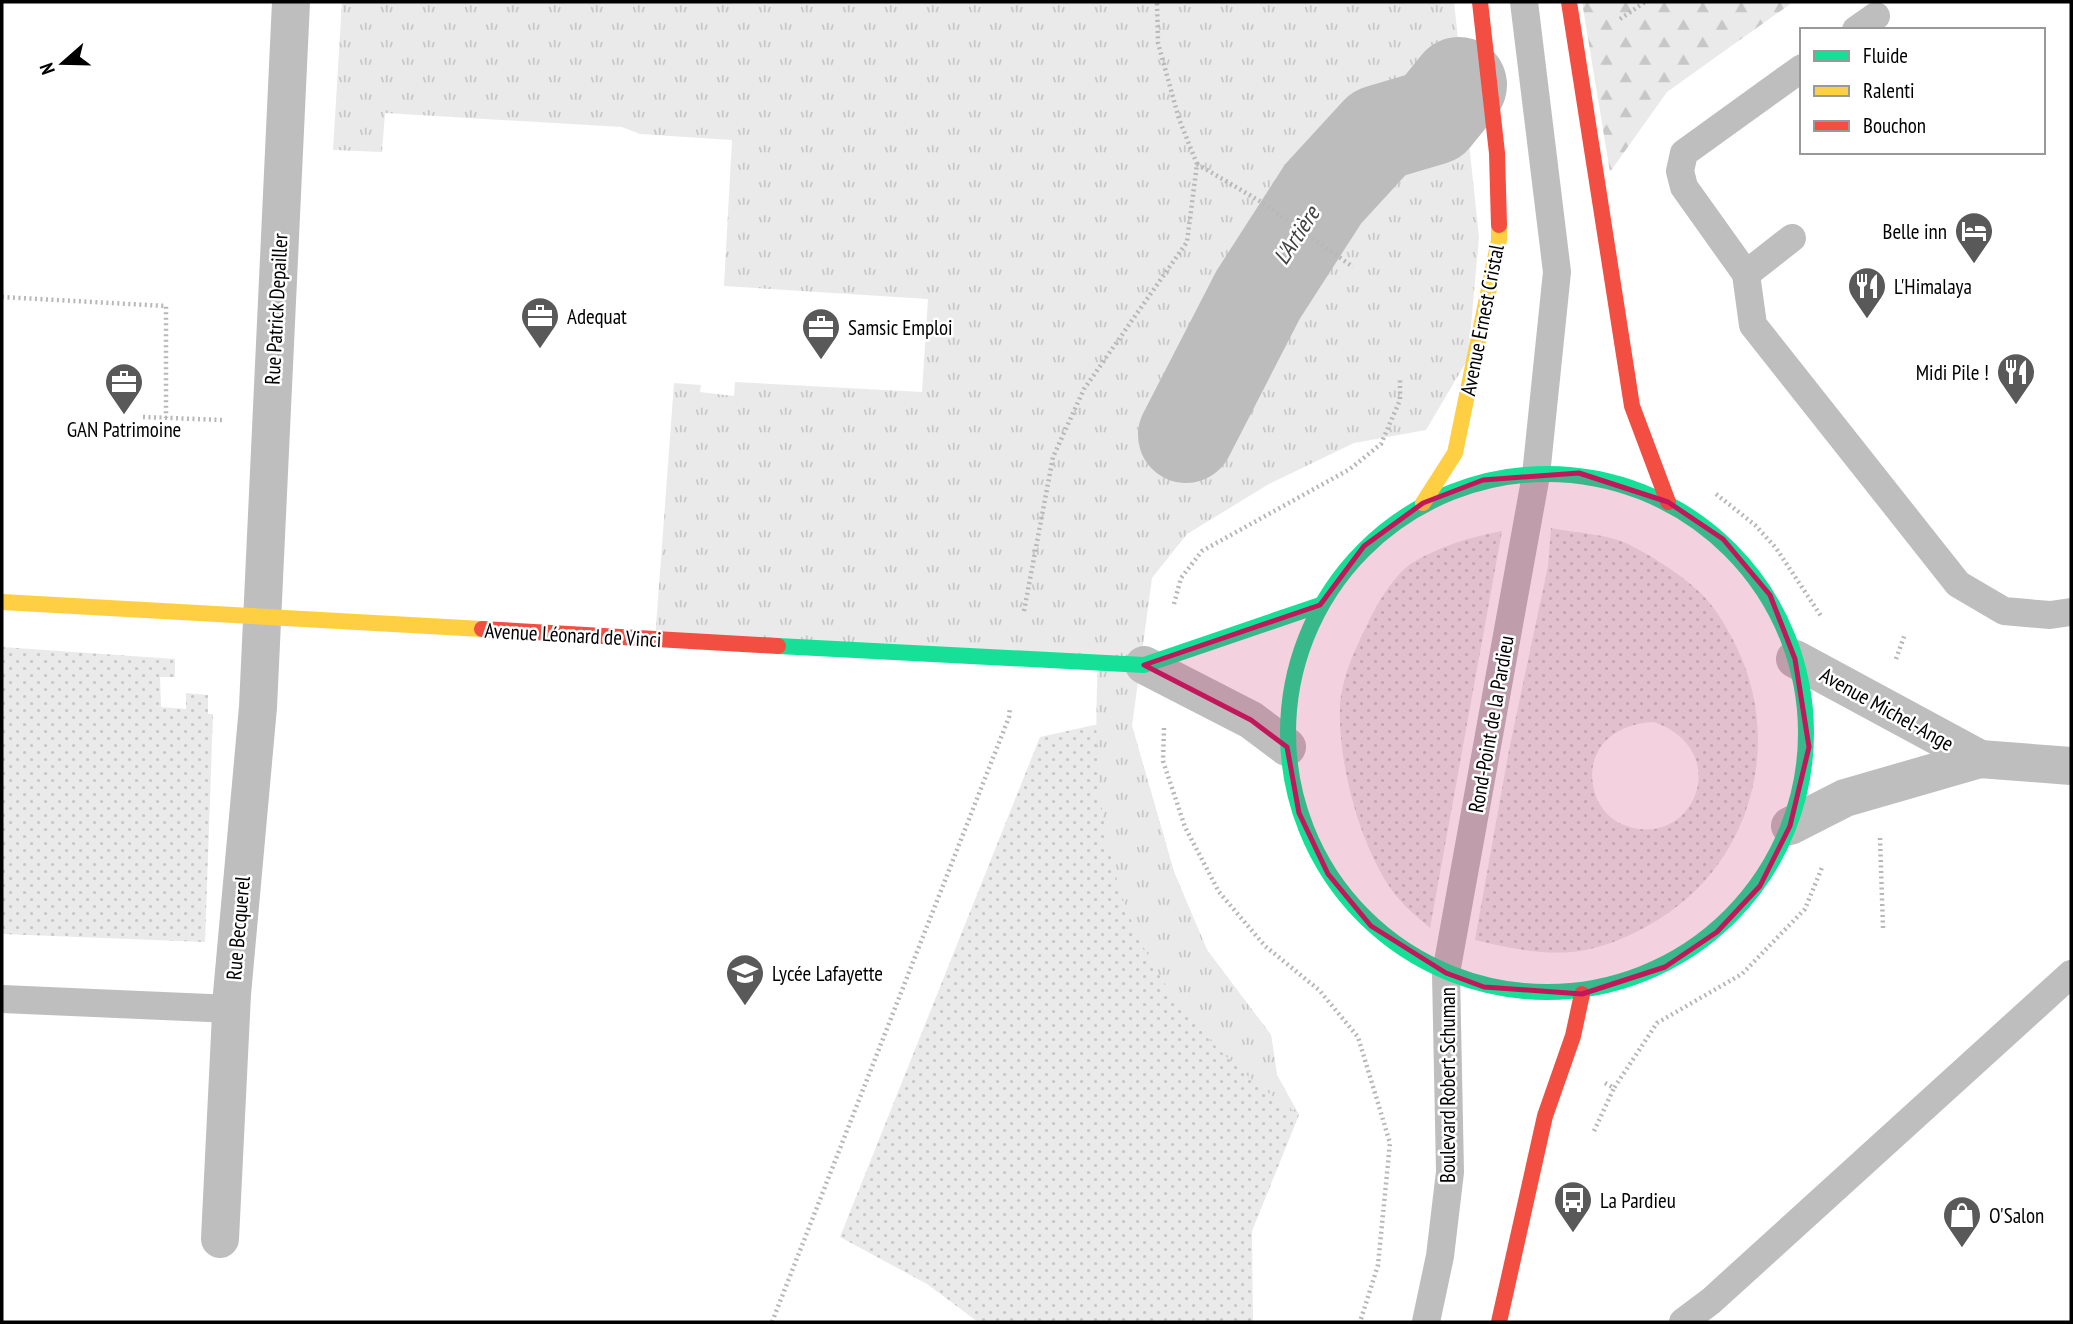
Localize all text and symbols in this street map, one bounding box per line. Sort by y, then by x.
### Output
north arrow [28,28,98,98]
legend [1800,28,2045,154]
text: Fluide [1863,42,1908,69]
text: N [34,60,60,78]
text: Ralenti [1863,77,1915,104]
text: Bouchon [1863,112,1926,139]
water label: L'Artière [1267,199,1326,269]
hotel icon: Belle inn [1953,210,1995,265]
place label: Belle inn [1883,218,1947,245]
street label: Rue Patrick Depailler [259,233,293,385]
street label: Avenue Ernest Cristal [1454,242,1510,398]
restaurant icon: L'Himalaya [1846,265,1888,320]
place label: L'Himalaya [1894,273,1972,300]
office icon: Adequat [519,295,561,350]
place label: Adequat [567,303,627,330]
office icon: Samsic Emploi [800,306,842,361]
place label: Samsic Emploi [848,314,953,341]
restaurant icon: Midi Pile ! [1995,351,2037,406]
place label: Midi Pile ! [1916,359,1989,386]
office icon: GAN Patrimoine [103,361,145,416]
place label: GAN Patrimoine [67,416,181,443]
street label: Avenue Léonard de Vinci [484,617,662,653]
street label: Rond-Point de la Pardieu [1462,633,1520,815]
street label: Avenue Michel-Ange [1815,661,1959,757]
street label: Rue Becquerel [220,875,256,981]
school or university icon: Lycée Lafayette [724,952,766,1007]
place label: Lycée Lafayette [772,960,883,987]
street label: Boulevard Robert Schuman [1434,987,1461,1183]
bus stop icon: La Pardieu [1552,1179,1594,1234]
place label: La Pardieu [1600,1187,1676,1214]
shop icon: O'Salon [1941,1194,1983,1249]
place label: O'Salon [1989,1202,2044,1229]

